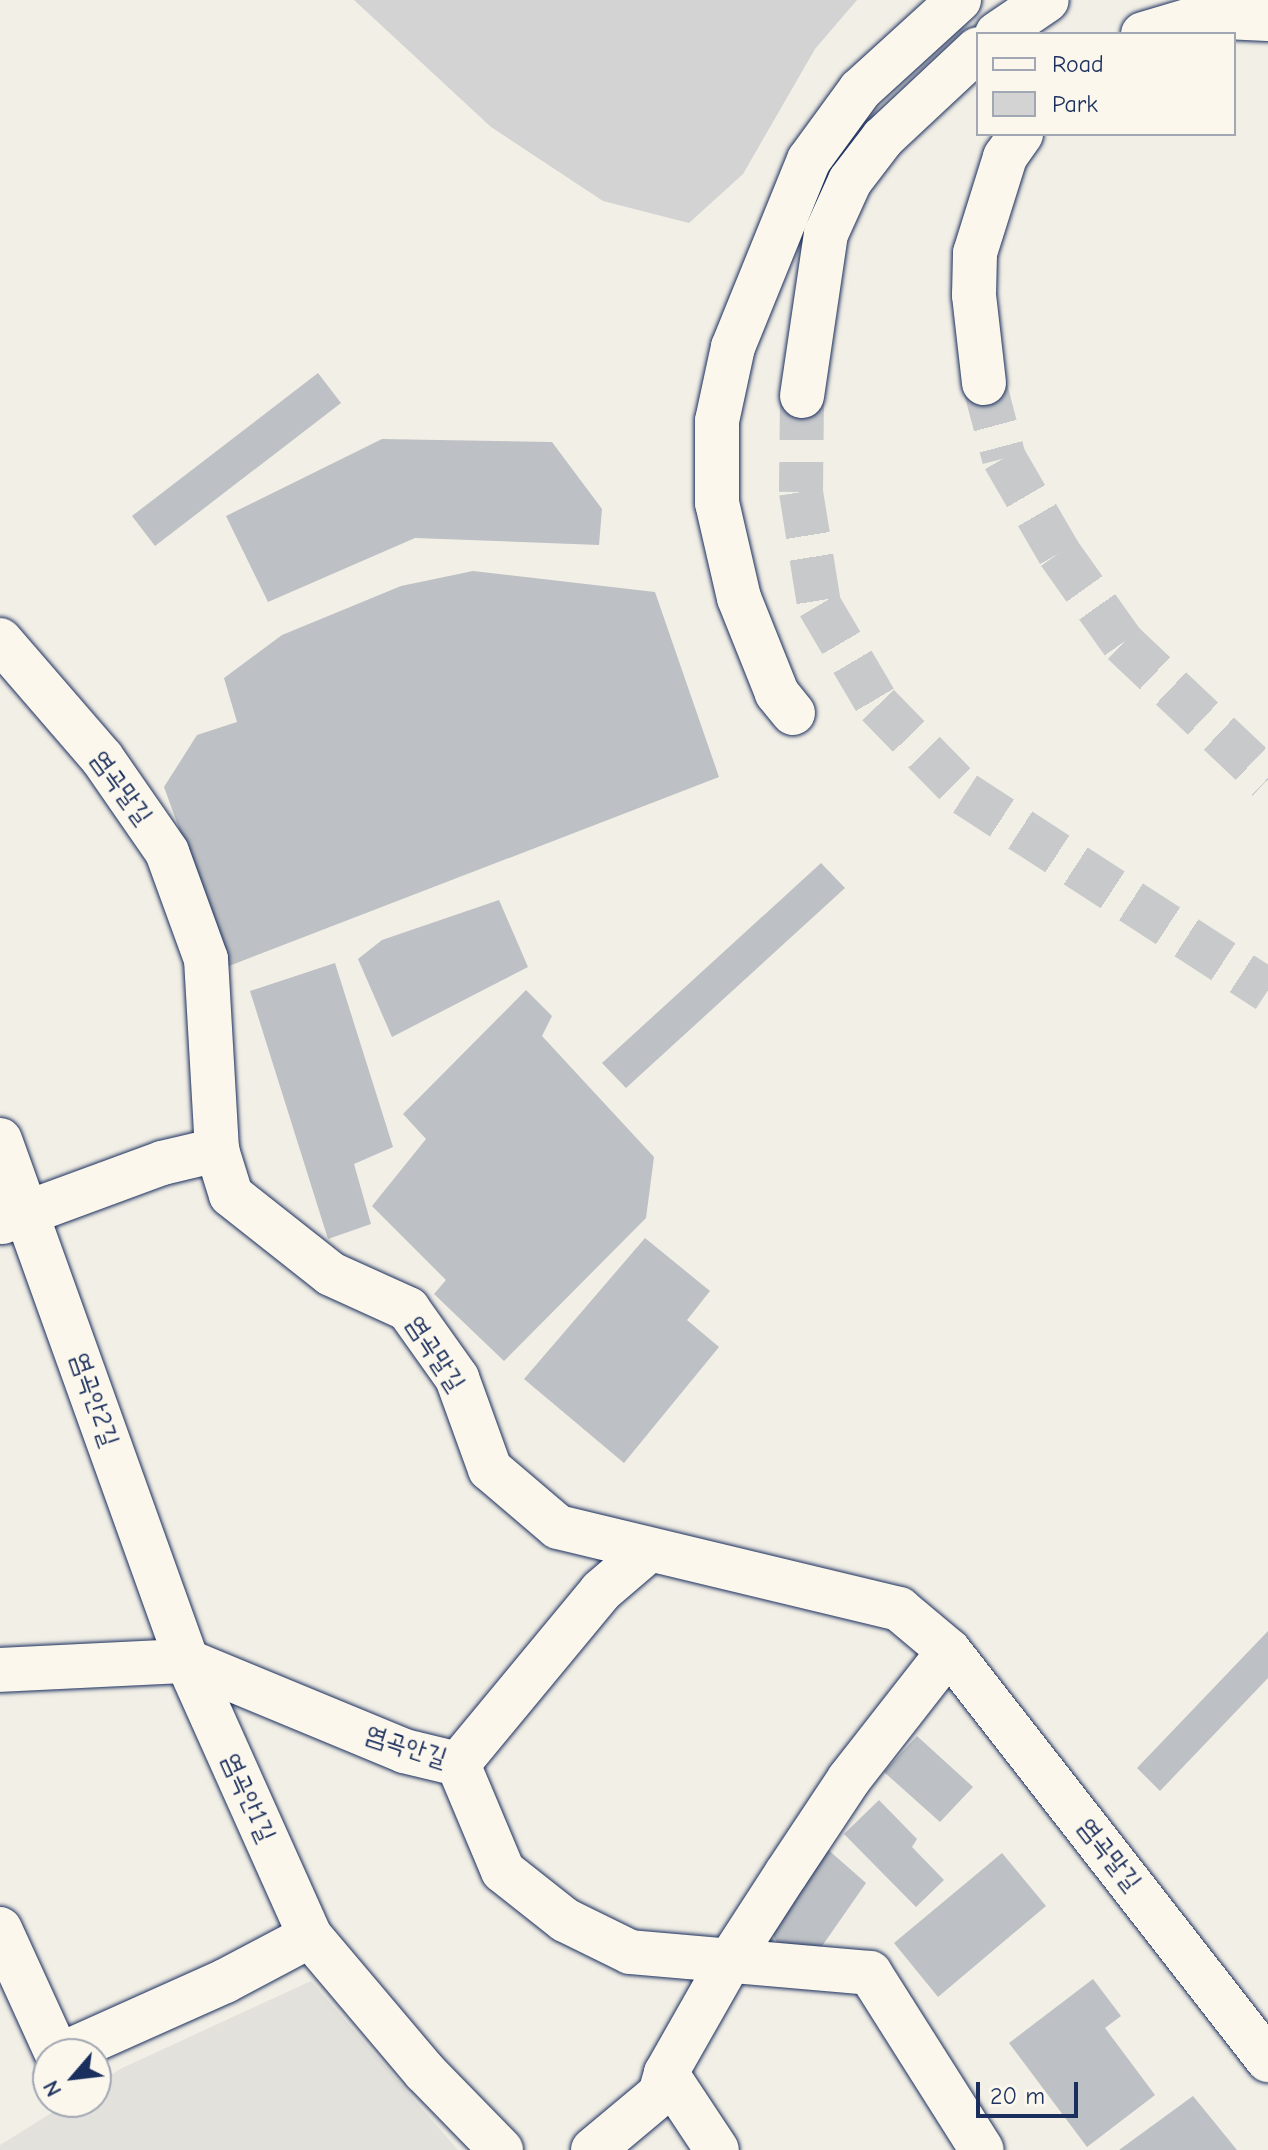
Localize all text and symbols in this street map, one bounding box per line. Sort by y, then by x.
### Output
legend [976,32,1236,136]
text: Road [1052,50,1104,78]
text: Park [1052,90,1098,118]
street label: 염곡말길 [84,745,158,831]
street label: 염곡말길 [399,1310,471,1398]
street label: 염곡안2길 [63,1349,125,1451]
street label: 염곡안길 [361,1719,451,1775]
street label: 염곡안1길 [215,1749,281,1847]
street label: 염곡말길 [1071,1812,1147,1898]
north arrow [32,2038,112,2118]
scale bar [980,2066,1082,2116]
text: N [38,2076,67,2101]
text: 20 m [990,2082,1045,2110]

